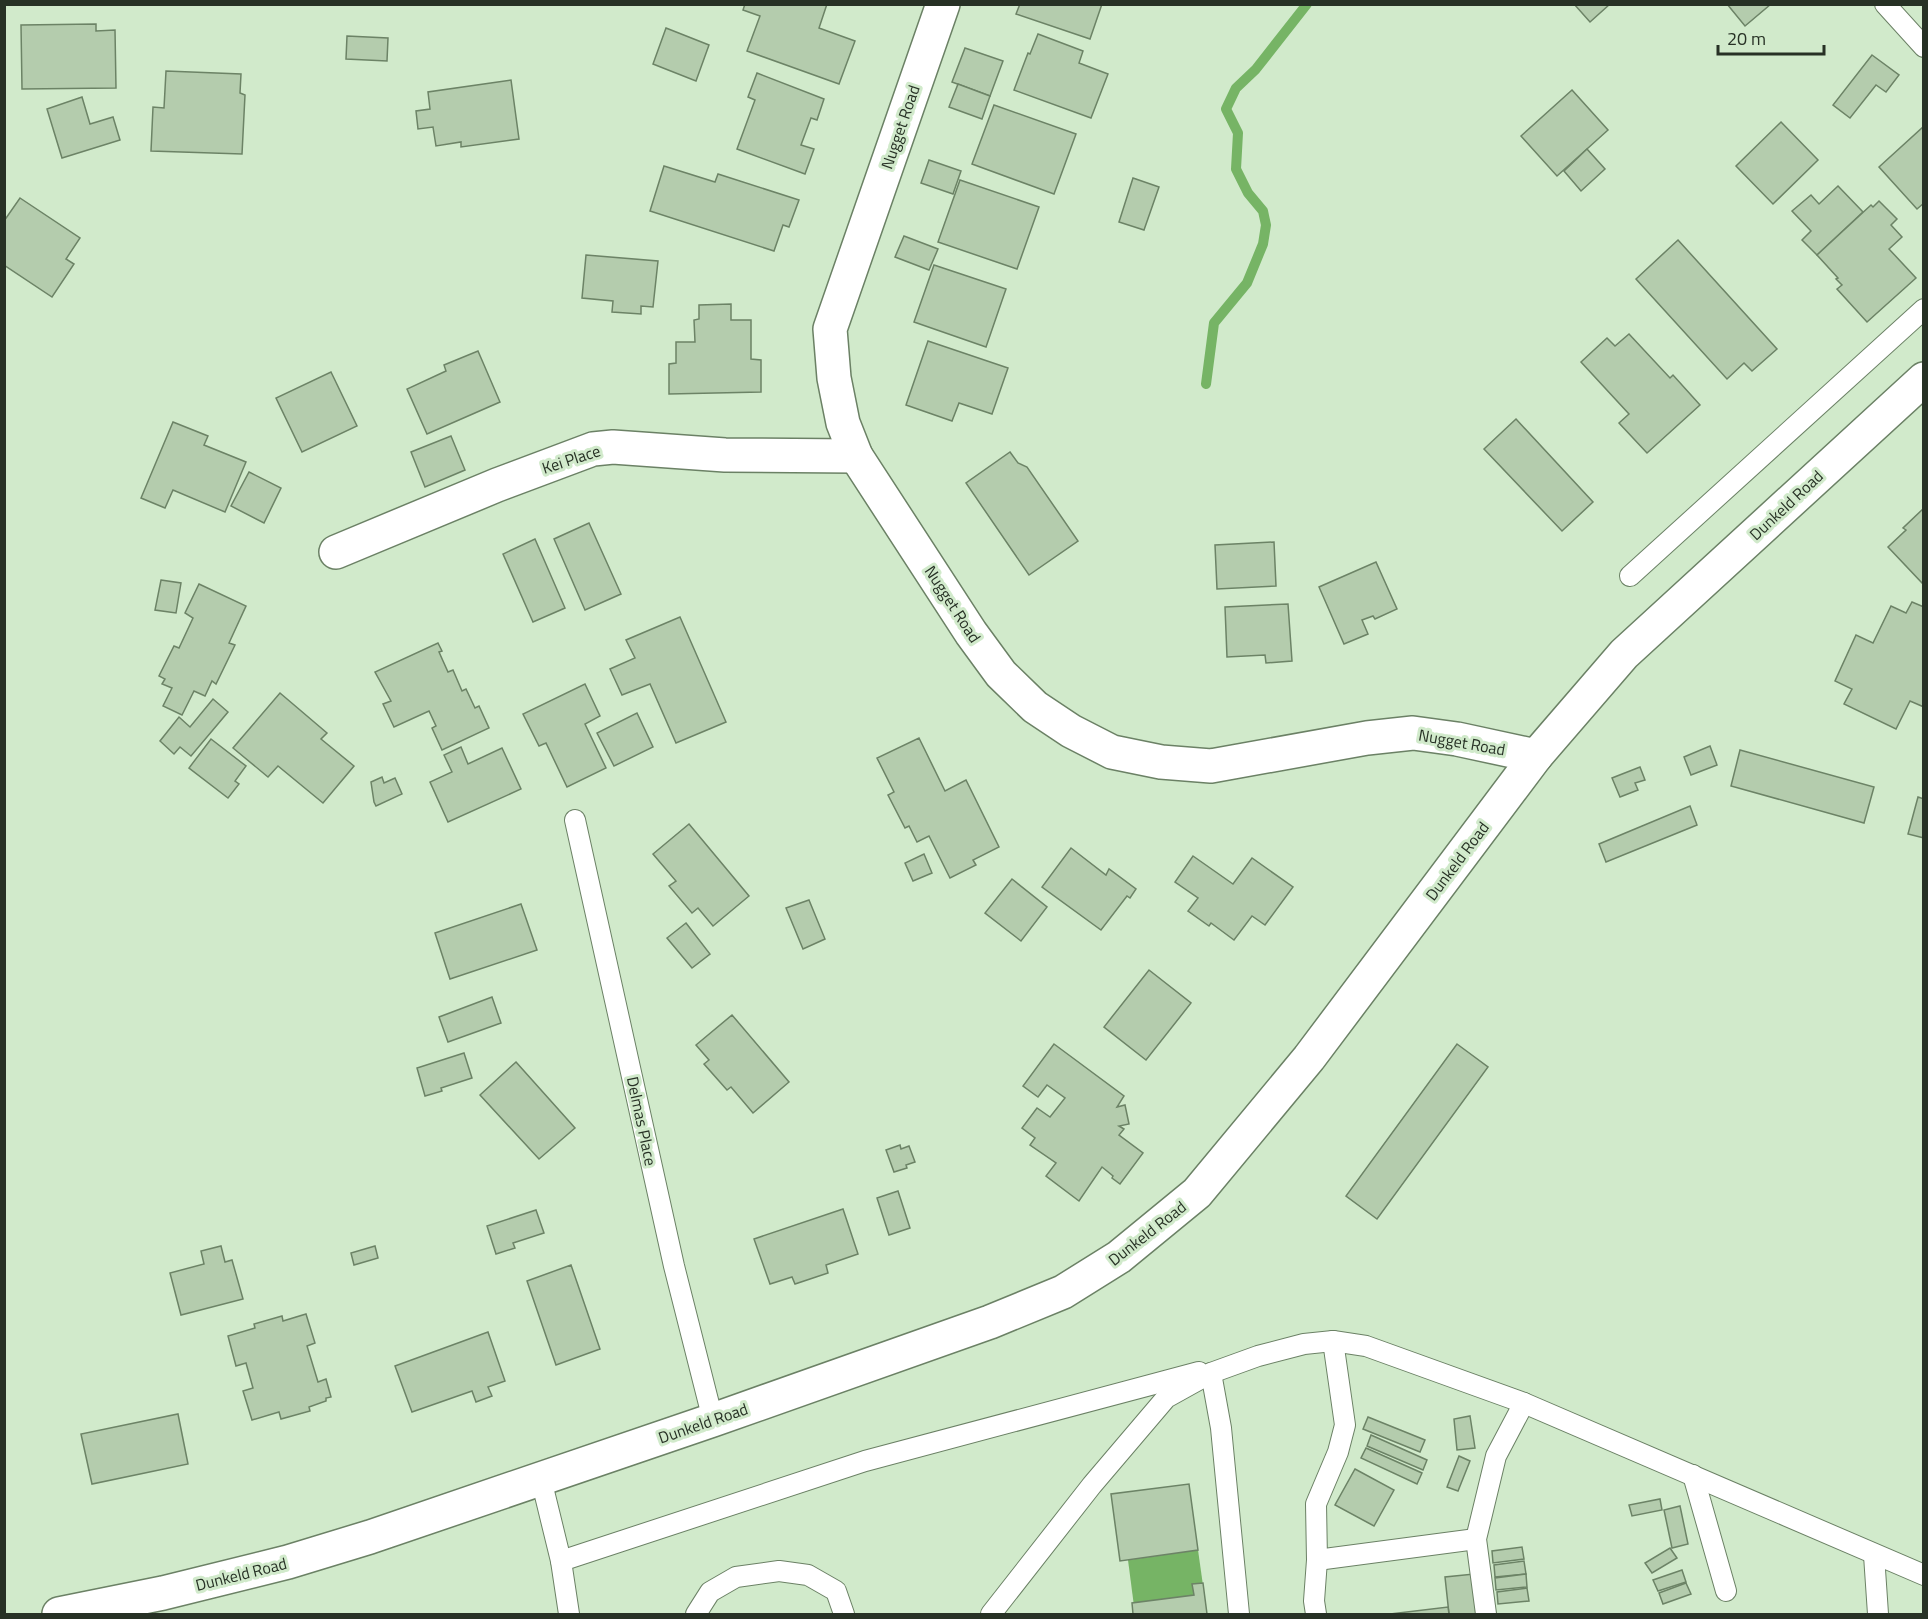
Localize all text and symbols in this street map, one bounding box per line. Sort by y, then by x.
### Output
scale bar [1718,18,1824,56]
text: 20 m [1727,25,1766,52]
street label: Nugget Road [874,82,926,172]
street label: Kei Place [539,438,603,480]
street label: Dunkeld Road [1744,464,1828,546]
street label: Nugget Road [919,561,987,647]
street label: Nugget Road [1417,723,1507,761]
street label: Dunkeld Road [1419,817,1495,905]
street label: Delmas Place [621,1074,663,1168]
street label: Dunkeld Road [1103,1195,1191,1271]
street label: Dunkeld Road [655,1396,751,1450]
street label: Dunkeld Road [193,1551,289,1597]

